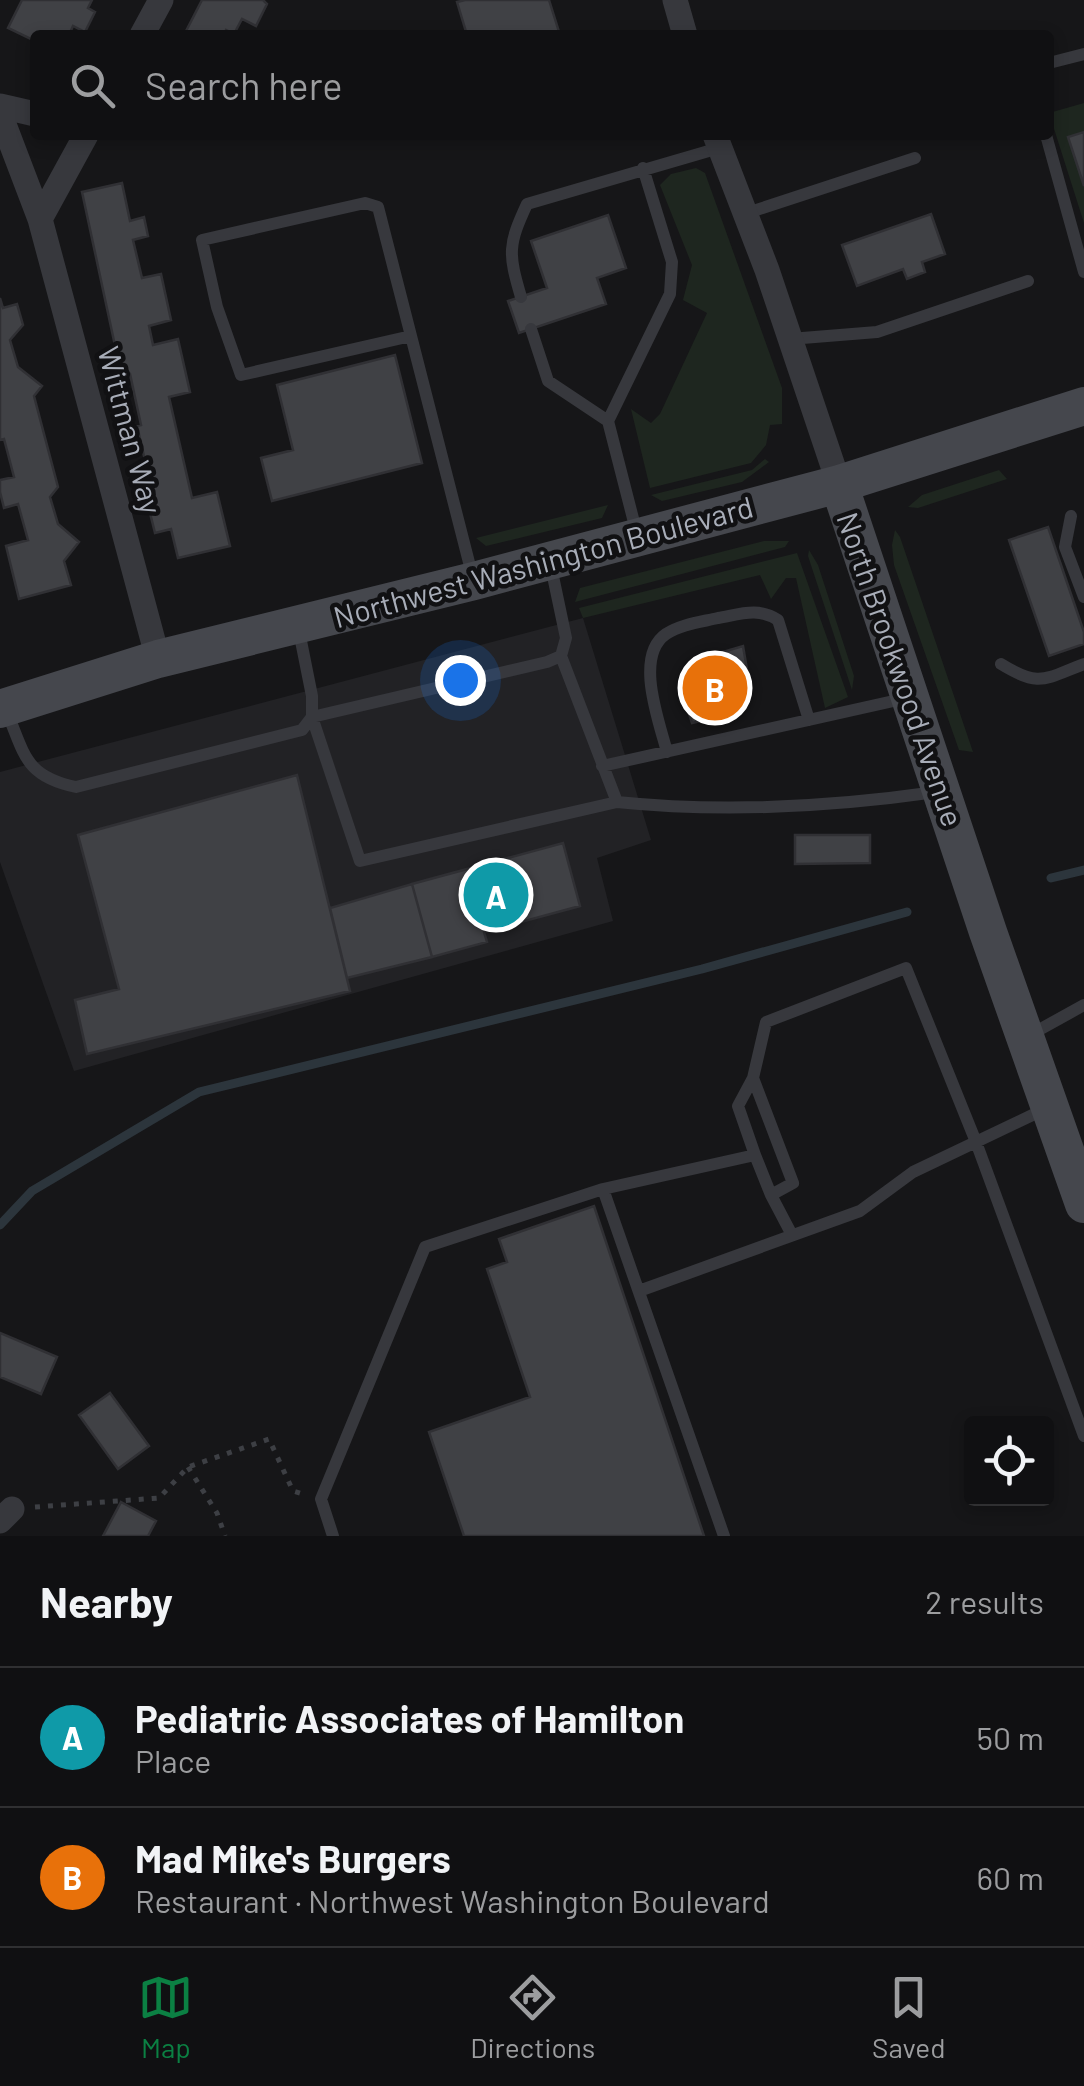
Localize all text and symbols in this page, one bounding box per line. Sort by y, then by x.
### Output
search box [30,30,1054,140]
icon: search [65,58,120,113]
text: Search here [145,62,343,108]
street label: Wittman Way [91,342,171,518]
street label: Northwest Washington Boulevard [329,488,757,634]
street label: North Brookwood Avenue [830,507,972,831]
pin: B [682,650,748,726]
your location [435,655,486,706]
pin: A [464,858,528,932]
map controls [964,1416,1054,1506]
button: locate [964,1416,1054,1506]
text: Nearby [40,1576,173,1626]
text: 2 results [925,1582,1044,1620]
text: Pediatric Associates of Hamilton [135,1695,684,1741]
text: A [62,1718,83,1756]
text: 50 m [977,1718,1044,1756]
text: Place [135,1741,211,1779]
text: Mad Mike's Burgers [135,1835,451,1881]
text: B [63,1858,82,1896]
text: 60 m [977,1858,1044,1896]
text: Restaurant · Northwest Washington Boulevard [135,1881,770,1919]
tab: Map [138,1970,193,2064]
tab: Directions [470,1970,595,2064]
tab: Saved [872,1970,946,2064]

